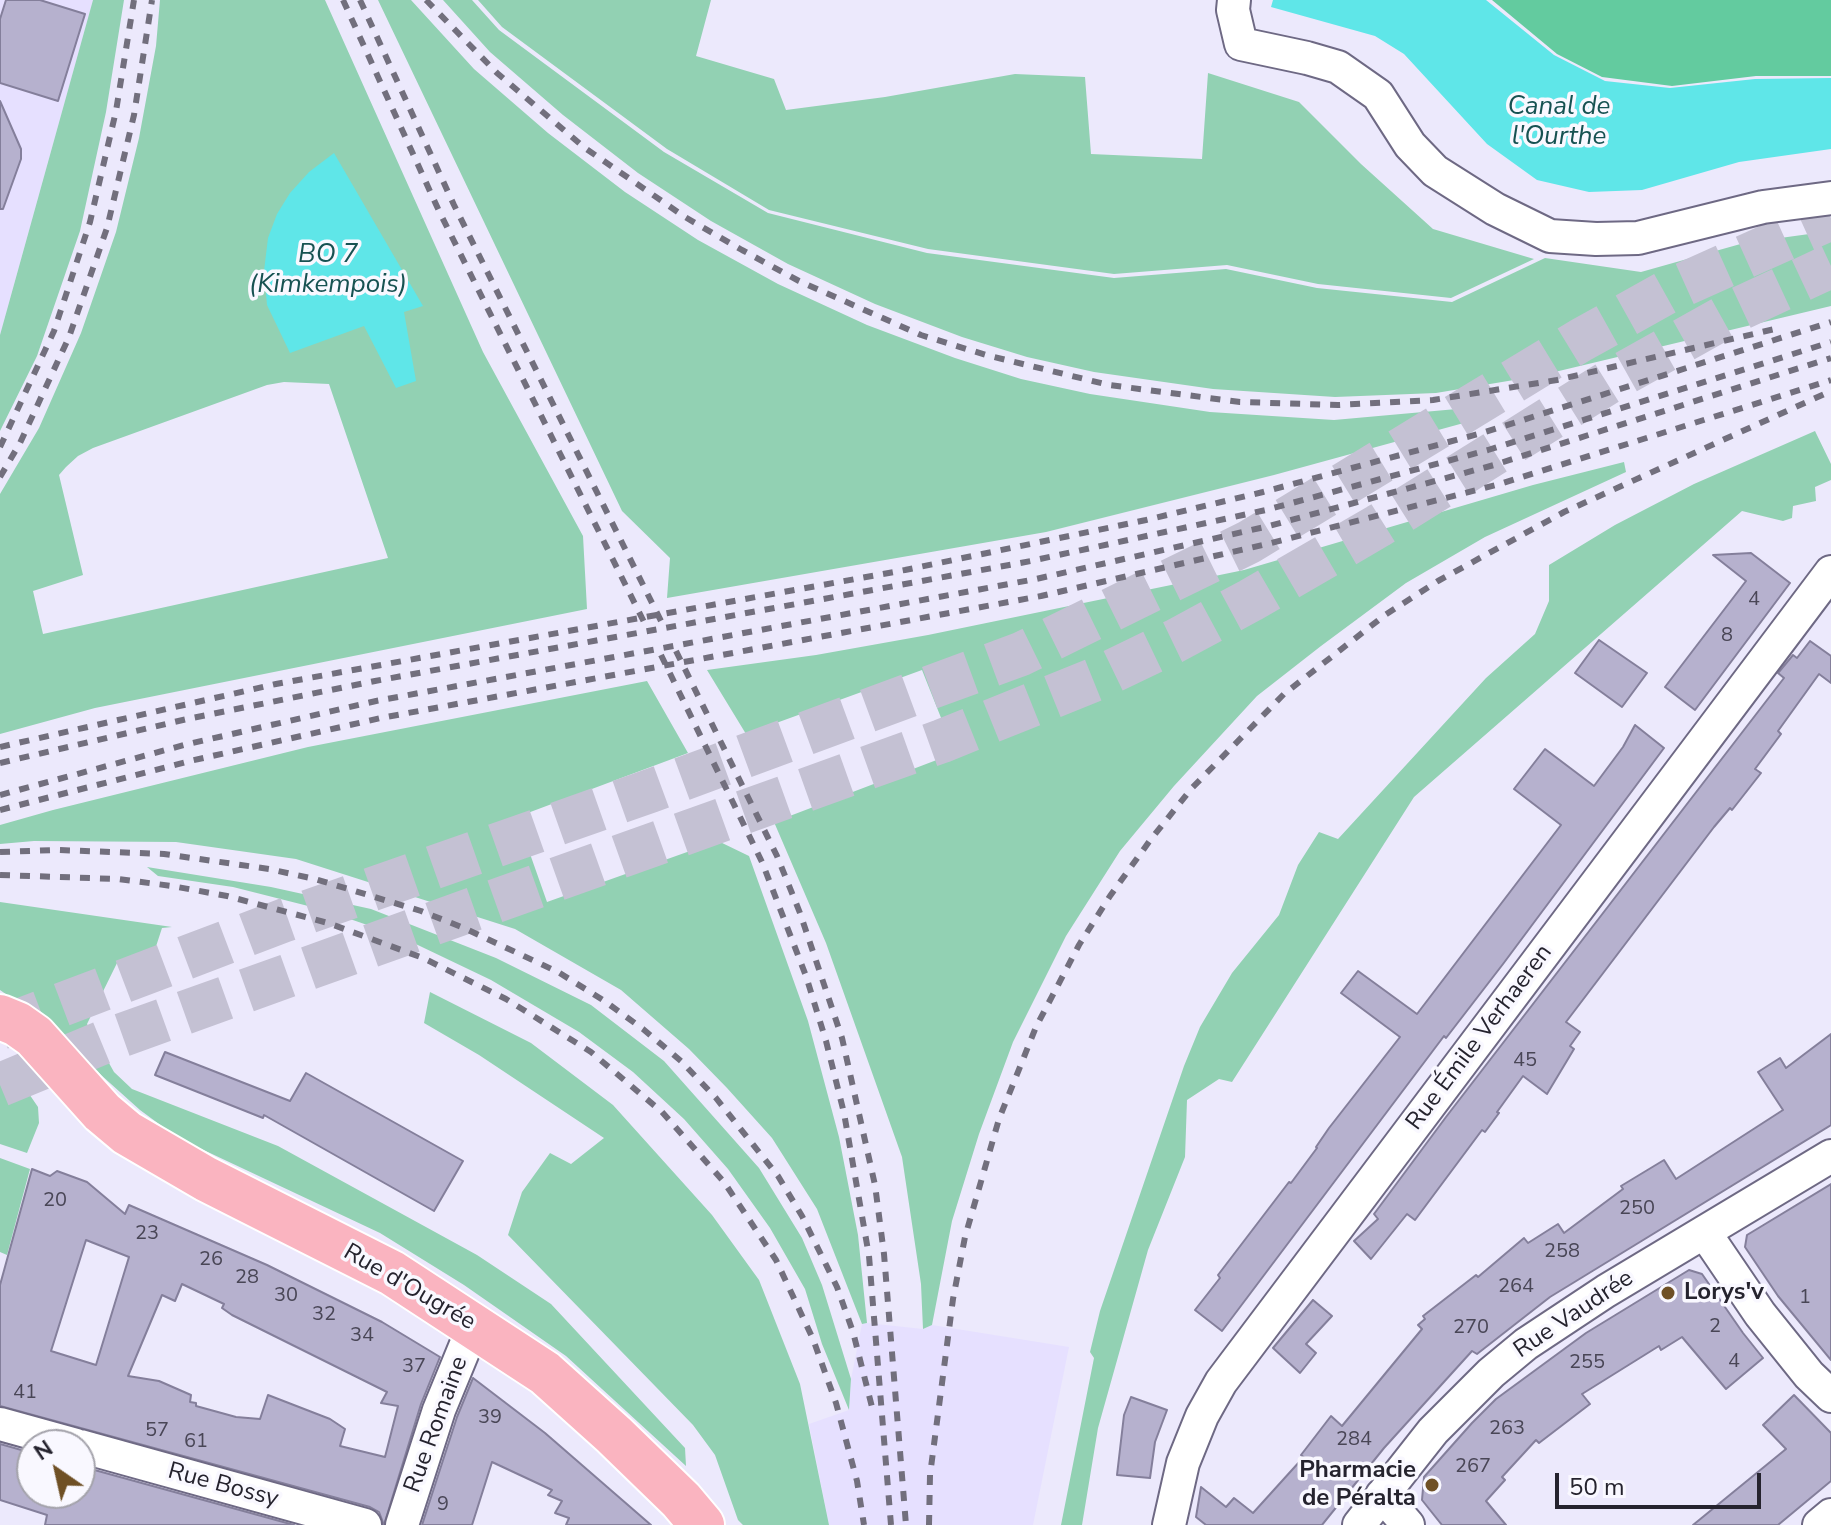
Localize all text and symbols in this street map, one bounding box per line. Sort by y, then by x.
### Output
water label: Canal de l'Ourthe [1508,92,1610,154]
water label: BO 7 (Kimkempois) [249,240,407,302]
house number: 4 [1748,588,1760,612]
house number: 8 [1721,624,1733,648]
street label: Rue Émile Verhaeren [1401,940,1559,1136]
house number: 45 [1513,1049,1537,1073]
house number: 20 [43,1189,67,1213]
house number: 250 [1619,1197,1655,1221]
house number: 23 [135,1222,159,1246]
street label: Rue d'Ougrée [338,1239,480,1337]
house number: 258 [1544,1240,1580,1264]
house number: 26 [199,1248,223,1272]
street label: Rue Vaudrée [1509,1265,1639,1365]
house number: 28 [235,1266,259,1290]
house number: 264 [1498,1275,1534,1299]
place label: Lorys'v [1684,1279,1764,1307]
house number: 30 [274,1284,298,1308]
marker: Lorys'v [1659,1284,1677,1302]
house number: 1 [1799,1286,1811,1310]
house number: 32 [312,1303,336,1327]
house number: 2 [1709,1315,1721,1339]
house number: 270 [1453,1316,1489,1340]
house number: 34 [350,1324,374,1348]
house number: 4 [1728,1350,1740,1374]
house number: 255 [1569,1351,1605,1375]
street label: Rue Romaine [399,1353,475,1497]
house number: 37 [402,1355,426,1379]
house number: 41 [13,1381,37,1405]
house number: 39 [478,1406,502,1430]
house number: 263 [1489,1417,1525,1441]
house number: 57 [145,1419,169,1443]
house number: 284 [1336,1428,1372,1452]
north arrow [16,1429,96,1509]
house number: 61 [184,1430,208,1454]
text: N [28,1434,59,1468]
house number: 267 [1455,1455,1491,1479]
street label: Rue Bossy [165,1457,281,1515]
place label: Pharmacie de Péralta [1299,1457,1416,1513]
scale bar [1559,1457,1765,1507]
text: 50 m [1569,1471,1625,1503]
marker: Pharmacie de Péralta [1423,1476,1441,1494]
house number: 9 [437,1493,449,1517]

